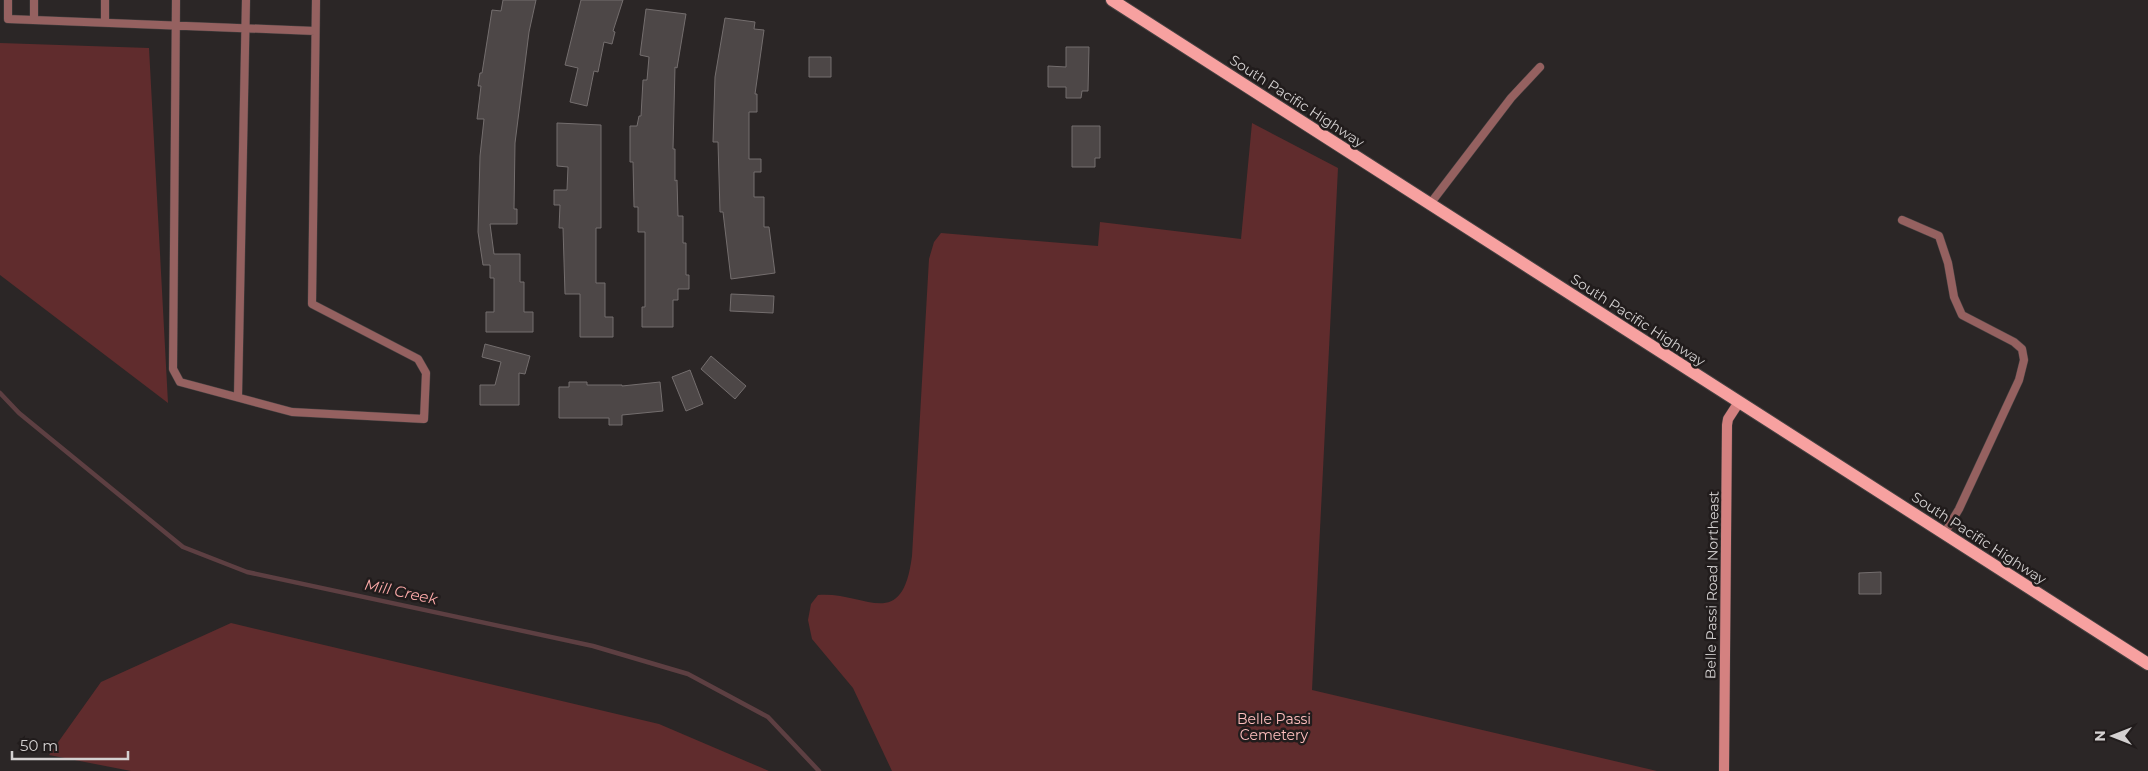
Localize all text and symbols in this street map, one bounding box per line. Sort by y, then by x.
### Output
street label: South Pacific Highway [1226,51,1368,151]
street label: South Pacific Highway [1567,270,1709,370]
street label: South Pacific Highway [1908,488,2050,588]
street label: Belle Passi Road Northeast [1701,490,1723,679]
water label: Mill Creek [363,575,440,609]
park label: Belle Passi Cemetery [1237,710,1311,744]
north arrow [2088,711,2138,761]
scale bar [12,728,129,760]
text: N [2091,730,2109,742]
text: 50 m [20,736,58,755]

